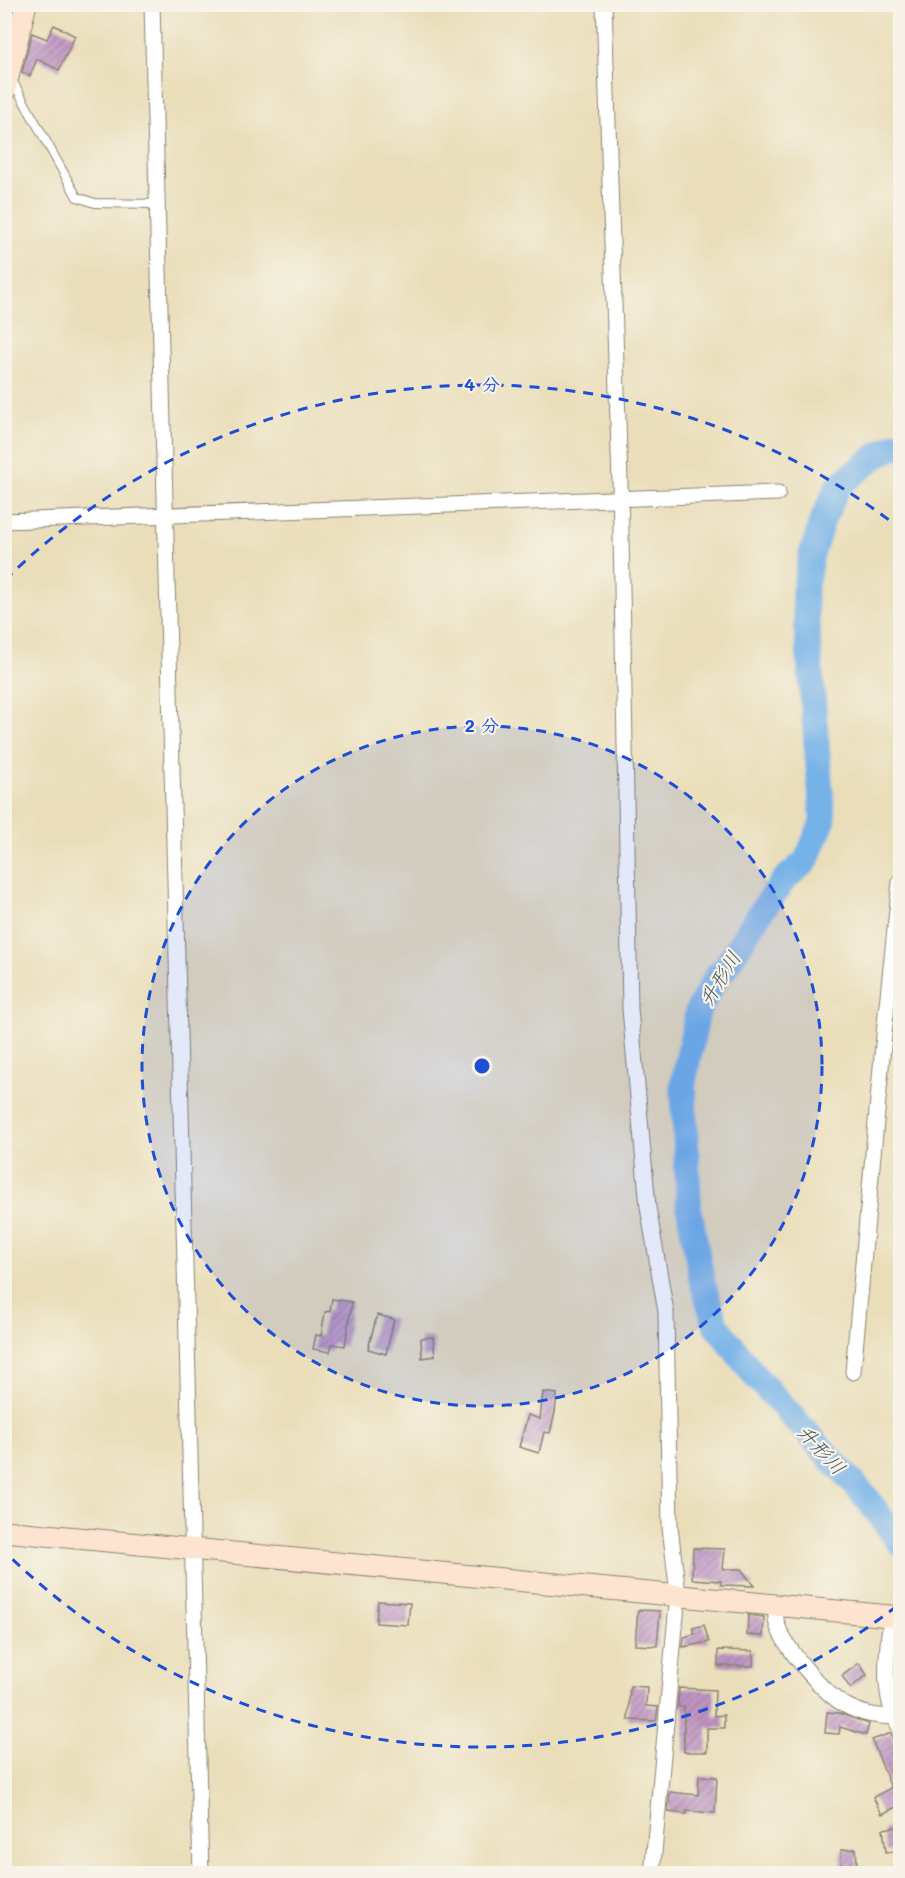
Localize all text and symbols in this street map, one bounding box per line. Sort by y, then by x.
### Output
text: 4 分 [464,372,500,396]
text: 2 分 [465,713,499,737]
water label: 升形川 [692,946,746,1010]
centre of rings [472,1056,492,1076]
water label: 升形川 [792,1418,852,1480]

